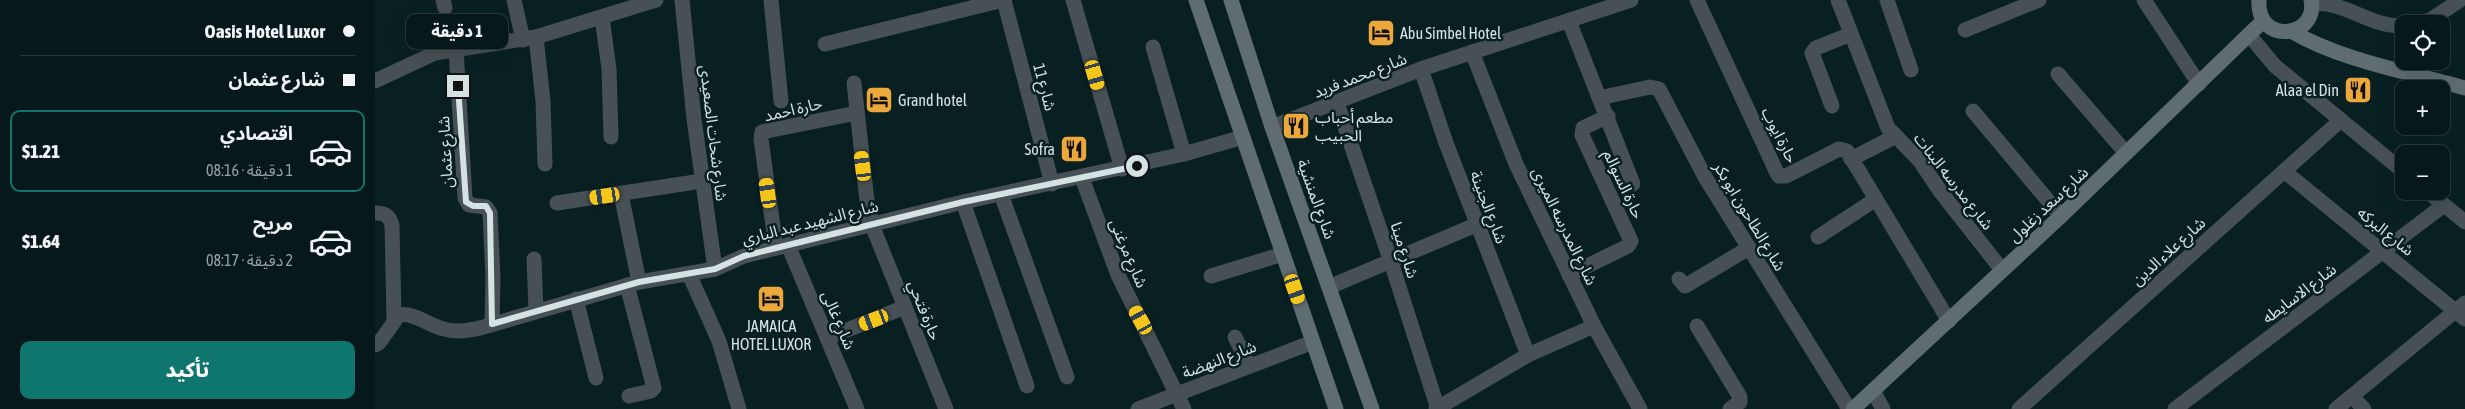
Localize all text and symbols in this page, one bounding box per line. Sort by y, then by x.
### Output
callout: 1 دقيقة [407,13,509,48]
map controls [2395,15,2450,200]
button: locate [2395,15,2450,70]
hotel icon: Abu Simbel Hotel [1366,18,1396,48]
text: Oasis Hotel Luxor [205,20,325,42]
text: 1 دقيقة [431,22,483,40]
place label: Abu Simbel Hotel [1400,24,1502,42]
street label: شارع محمد فريد [1311,49,1411,105]
car [1083,59,1106,91]
street label: شارع 11 [1026,61,1060,114]
street label: شارع شحات الصعيدى [693,64,731,203]
text: شارع عثمان [228,68,325,90]
route end [447,75,469,97]
restaurant icon: Alaa el Din [2343,75,2373,105]
button: + [2395,80,2450,135]
place label: Alaa el Din [2276,81,2339,99]
hotel icon: Grand hotel [864,85,894,115]
place label: Grand hotel [898,91,968,109]
street label: حارة احمد [762,94,824,125]
street label: حارة ايوب [1757,104,1802,166]
place label: مطعم أحباب الحبيب [1315,108,1394,144]
restaurant icon: مطعم أحباب الحبيب [1281,111,1311,141]
street label: شارع عثمان [434,115,460,189]
text: اقتصادي [220,122,293,144]
icon: car [308,129,353,174]
street label: شارع مدرسه البنات [1908,129,1997,235]
restaurant icon: Sofra [1059,134,1089,164]
text: $1.21 [22,140,60,162]
place label: Sofra [1025,140,1055,158]
button: − [2395,145,2450,200]
street label: حارة السوالم [1597,147,1648,223]
car [853,150,872,182]
route start [1126,155,1148,177]
street label: شارع المنشية [1291,157,1340,243]
street label: شارع الطاحون ابو بكر [1706,157,1790,276]
text: 1 دقيقة · 08:16 [206,161,293,179]
street label: شارع سعد زغلول [2005,163,2094,248]
street label: شارع المدرسه الميرى [1525,164,1601,290]
street label: شارع الجنينة [1463,168,1511,247]
car [758,177,777,209]
car [589,186,620,206]
street label: شارع الشهيد عبد الباري [740,196,881,252]
street label: شارع البركه [2352,203,2418,262]
text: مريح [253,212,293,234]
street label: شارع علاء الدين [2128,213,2211,292]
street label: شارع مرغنى [1103,216,1152,292]
icon: car [308,219,353,264]
street label: شارع مينا [1384,220,1423,282]
text: $1.64 [22,230,60,252]
text: 2 دقيقة · 08:17 [206,251,293,269]
street label: شارع الاسايطه [2259,259,2342,330]
car [1283,272,1306,306]
street label: حارة فتحي [901,277,945,344]
hotel icon: JAMAICA HOTEL LUXOR [756,284,786,314]
street label: شارع غالى [815,288,859,354]
car [1127,303,1154,337]
car [857,308,890,332]
place label: JAMAICA HOTEL LUXOR [731,317,811,353]
street label: شارع النهضة [1179,337,1260,385]
button: تأكيد [20,341,355,399]

